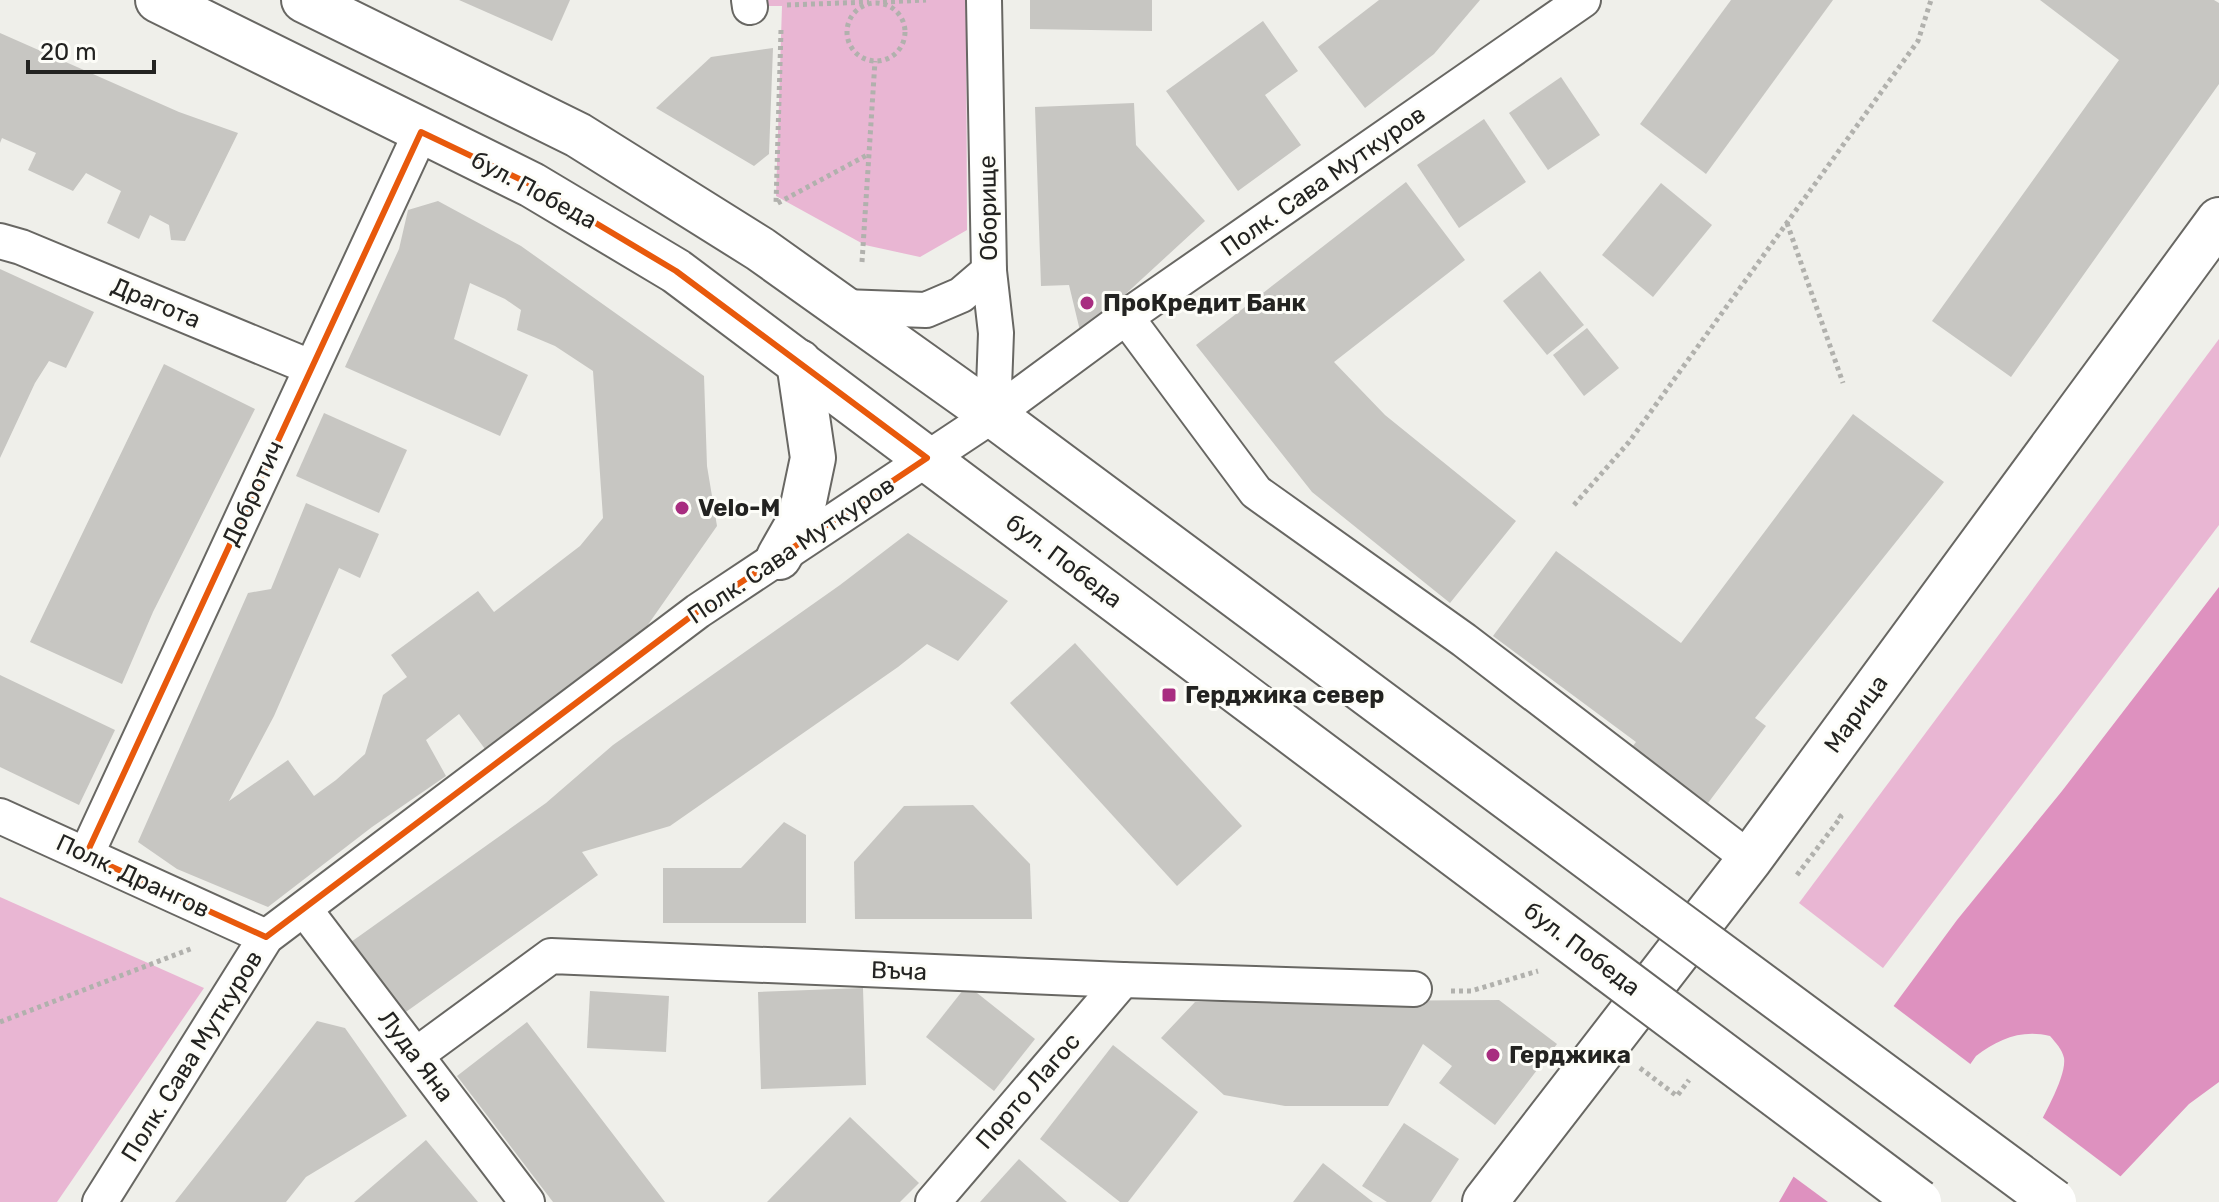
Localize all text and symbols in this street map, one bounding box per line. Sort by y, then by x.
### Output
scale bar [28,24,154,74]
text: 20 m [40,38,97,66]
street label: Полк. Сава Муткуров [1215,100,1431,262]
street label: бул. Победа [466,145,602,235]
street label: Оборище [973,155,1003,261]
street label: Драгота [107,272,205,334]
place label: ПроКредит Банк [1103,289,1306,317]
marker: ПроКредит Банк [1078,294,1096,312]
street label: Добротич [216,436,290,550]
street label: Полк. Сава Муткуров [682,470,900,630]
place label: Velo-M [698,494,780,522]
marker: Velo-M [673,499,691,517]
street label: бул. Победа [1000,508,1128,614]
street label: Марица [1818,670,1894,758]
place label: Герджика север [1185,681,1385,709]
marker: Герджика север [1160,686,1178,704]
street label: Полк. Дрангов [52,828,214,924]
street label: бул. Победа [1518,896,1646,1002]
street label: Полк. Сава Муткуров [116,945,268,1167]
street label: Въча [870,956,928,986]
street label: Луда Яна [373,1005,459,1107]
street label: Порто Лагос [970,1027,1086,1155]
place label: Герджика [1509,1041,1631,1069]
marker: Герджика [1484,1046,1502,1064]

